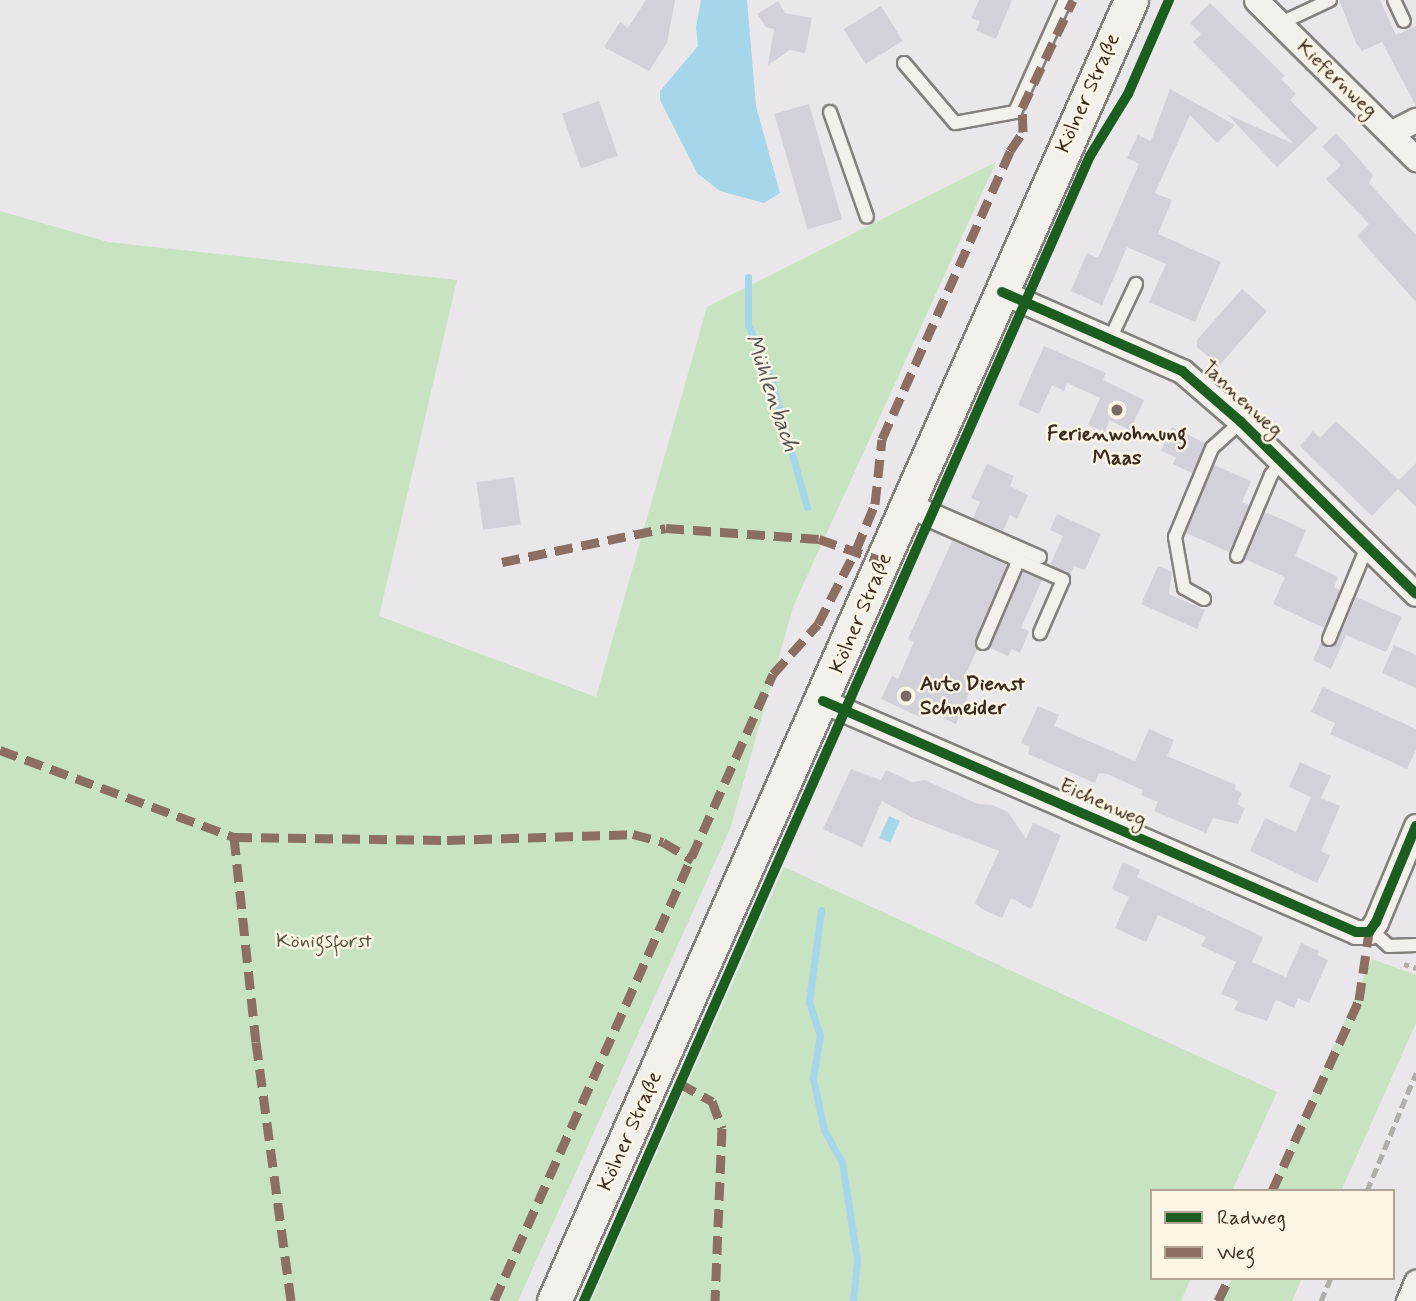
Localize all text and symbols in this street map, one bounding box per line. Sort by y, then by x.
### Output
street label: Kölner Straße [1050,29,1126,157]
street label: Kiefernweg [1291,34,1383,124]
water label: Mühlenbach [738,331,804,455]
street label: Tannenweg [1196,355,1288,443]
marker: Ferienwohnung Maas [1109,402,1125,418]
place label: Ferienwohnung Maas [1047,421,1187,471]
street label: Kölner Straße [824,549,898,677]
place label: Auto Dienst Schneider [920,671,1021,721]
marker: Auto Dienst Schneider [898,688,914,704]
street label: Eichenweg [1056,773,1150,833]
park label: Königsforst [276,928,372,954]
street label: Kölner Straße [592,1067,668,1195]
legend [1150,1189,1395,1280]
text: Radweg [1217,1204,1286,1232]
text: Weg [1217,1239,1255,1267]

